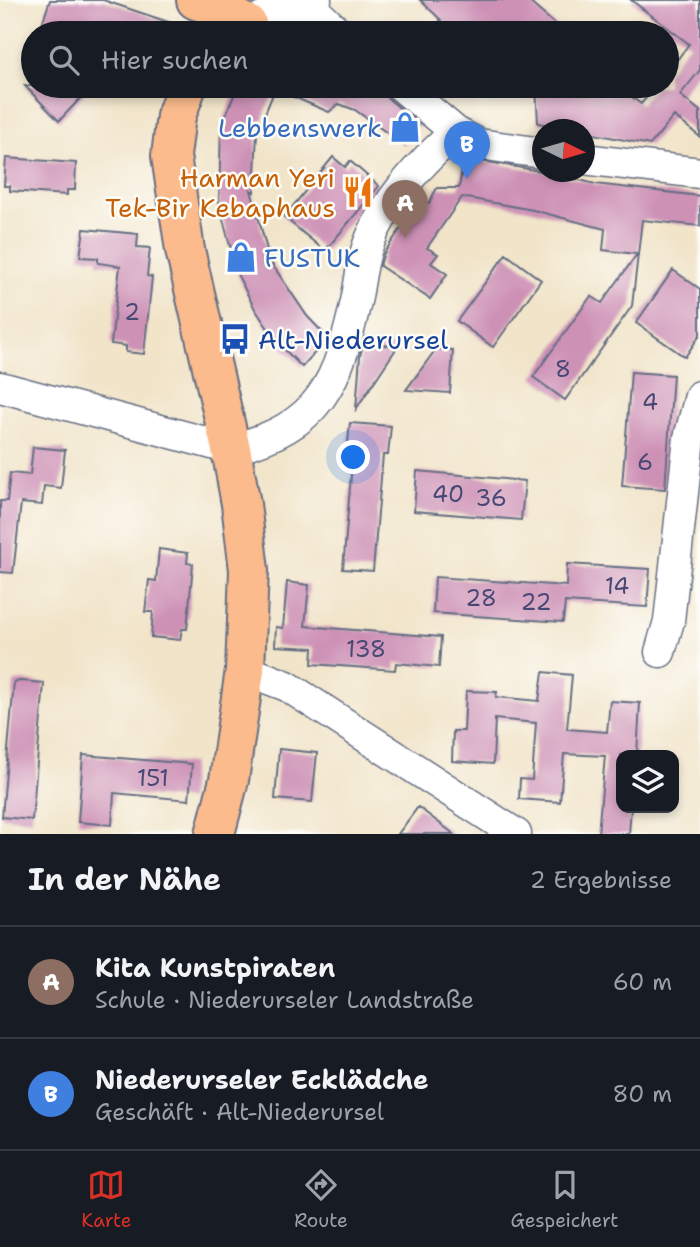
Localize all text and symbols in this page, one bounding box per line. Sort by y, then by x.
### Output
search box [21,21,679,98]
icon: search [45,41,83,79]
text: Hier suchen [101,42,248,77]
place label: Lebbenswerk [218,110,382,145]
shop icon: Lebbenswerk [388,110,422,144]
north arrow [532,119,595,182]
pin: B [444,121,490,179]
place label: Harman Yeri Tek-Bir Kebaphaus [105,160,335,225]
restaurant icon: Harman Yeri Tek-Bir Kebaphaus [341,175,375,209]
pin: A [382,180,428,238]
shop icon: FUSTUK [224,240,258,274]
place label: FUSTUK [264,240,360,275]
house number: 2 [124,297,140,327]
bus stop icon: Alt-Niederursel [218,322,252,356]
place label: Alt-Niederursel [258,322,448,357]
house number: 8 [555,354,571,384]
house number: 4 [642,387,658,417]
your location [336,440,370,474]
house number: 6 [637,447,653,477]
house number: 40 [432,479,464,509]
house number: 36 [475,483,507,513]
house number: 14 [605,571,629,601]
house number: 28 [465,583,497,613]
house number: 22 [520,587,552,617]
house number: 138 [346,634,386,664]
map controls [616,750,679,813]
button: layers [616,750,679,813]
house number: 151 [137,763,169,793]
text: In der Nähe [28,859,221,900]
text: 2 Ergebnisse [530,865,672,895]
text: Kita Kunstpiraten [95,950,335,985]
text: A [42,967,60,997]
text: 60 m [613,967,672,997]
text: Schule · Niederurseler Landstraße [95,985,474,1015]
text: Niederurseler Ecklädche [95,1062,429,1097]
text: B [44,1079,58,1109]
text: 80 m [613,1079,672,1109]
text: Geschäft · Alt-Niederursel [95,1097,384,1127]
tab: Karte [81,1166,132,1233]
tab: Route [294,1166,348,1233]
tab: Gespeichert [511,1166,619,1233]

